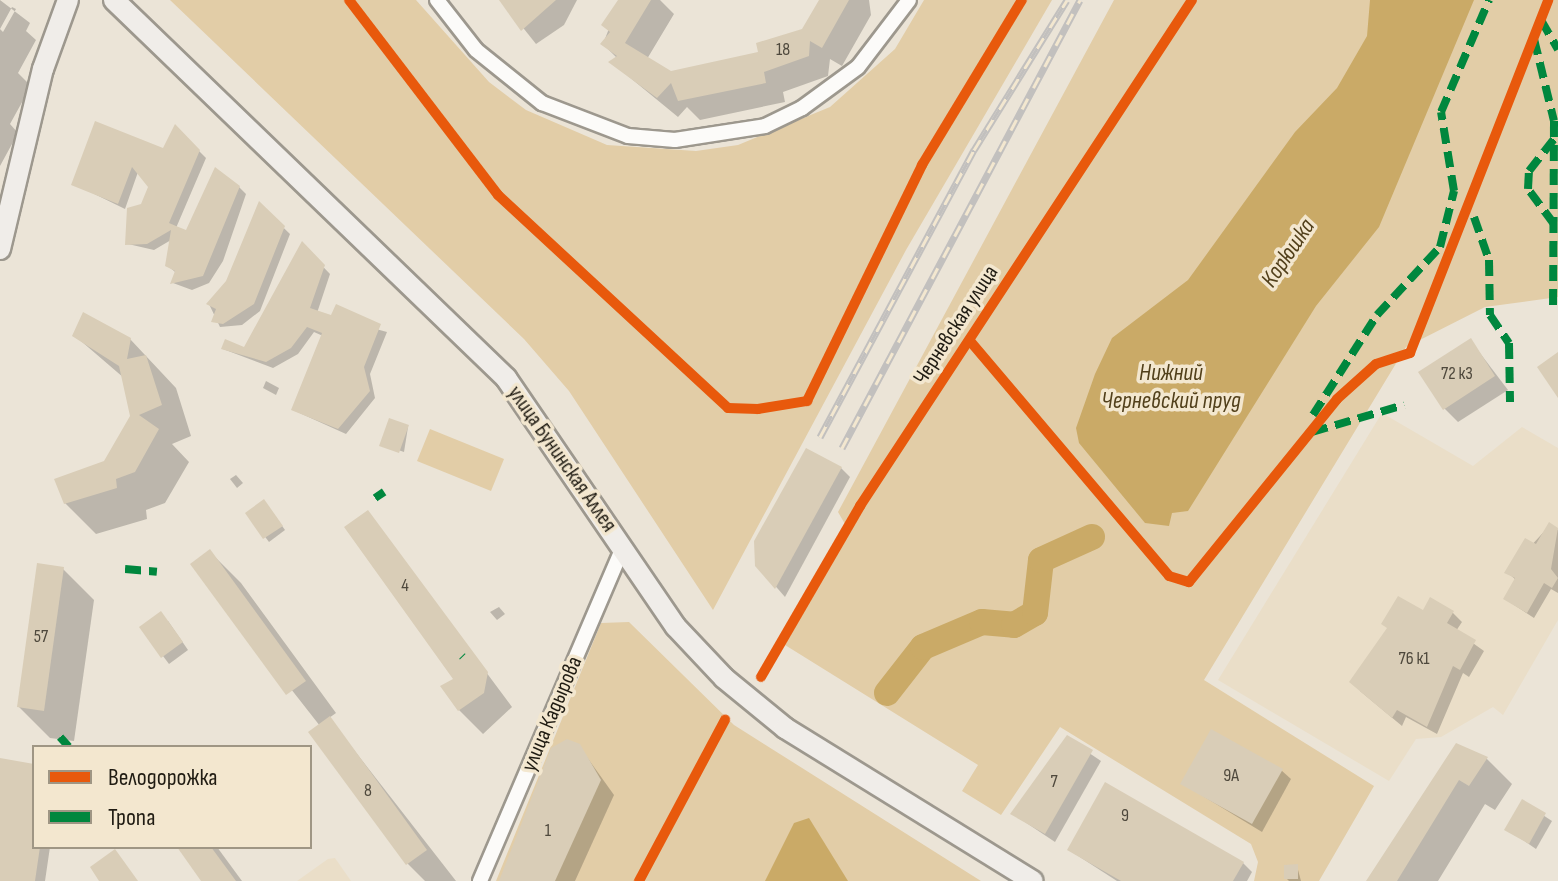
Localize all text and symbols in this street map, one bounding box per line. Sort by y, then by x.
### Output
house number: 18 [776,39,790,61]
water label: Корюшка [1255,213,1321,293]
street label: Черневская улица [908,261,1004,389]
water label: Нижний Черневский пруд [1101,359,1241,415]
house number: 72 к3 [1441,363,1473,385]
street label: улица Бунинская Аллея [502,381,622,537]
house number: 4 [401,575,409,597]
house number: 57 [34,626,48,648]
house number: 76 к1 [1398,648,1430,670]
street label: улица Кадырова [516,653,588,775]
legend [32,745,312,849]
text: Велодорожка [108,763,218,792]
house number: 9А [1223,765,1239,787]
house number: 7 [1050,771,1058,793]
house number: 8 [364,780,372,802]
text: Тропа [108,803,155,832]
house number: 9 [1121,805,1129,827]
house number: 1 [545,820,551,842]

